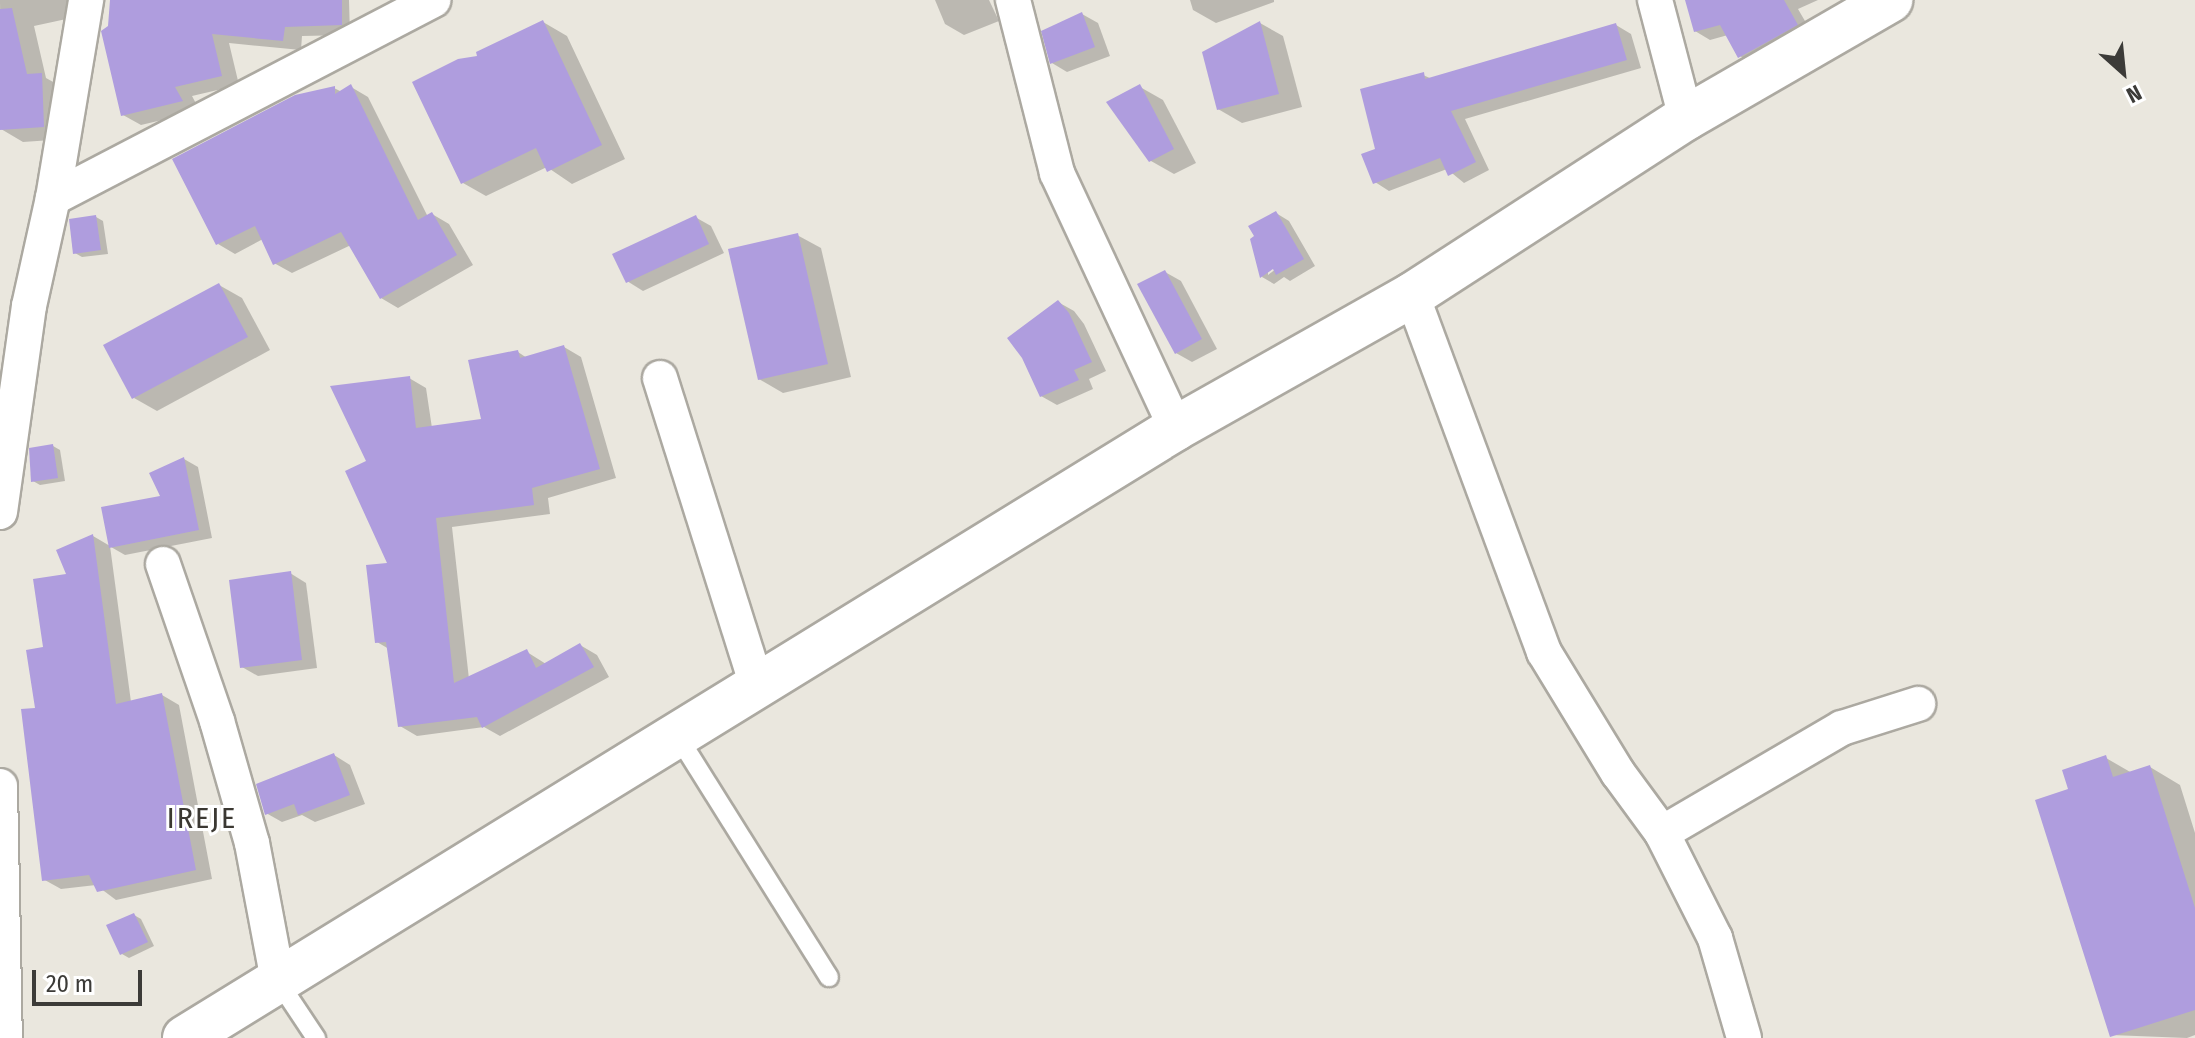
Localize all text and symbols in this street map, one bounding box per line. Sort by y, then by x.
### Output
north arrow [2083,32,2163,112]
text: N [2122,79,2146,109]
district label: IREJE [167,800,237,836]
scale bar [36,954,146,1004]
text: 20 m [46,970,93,998]

